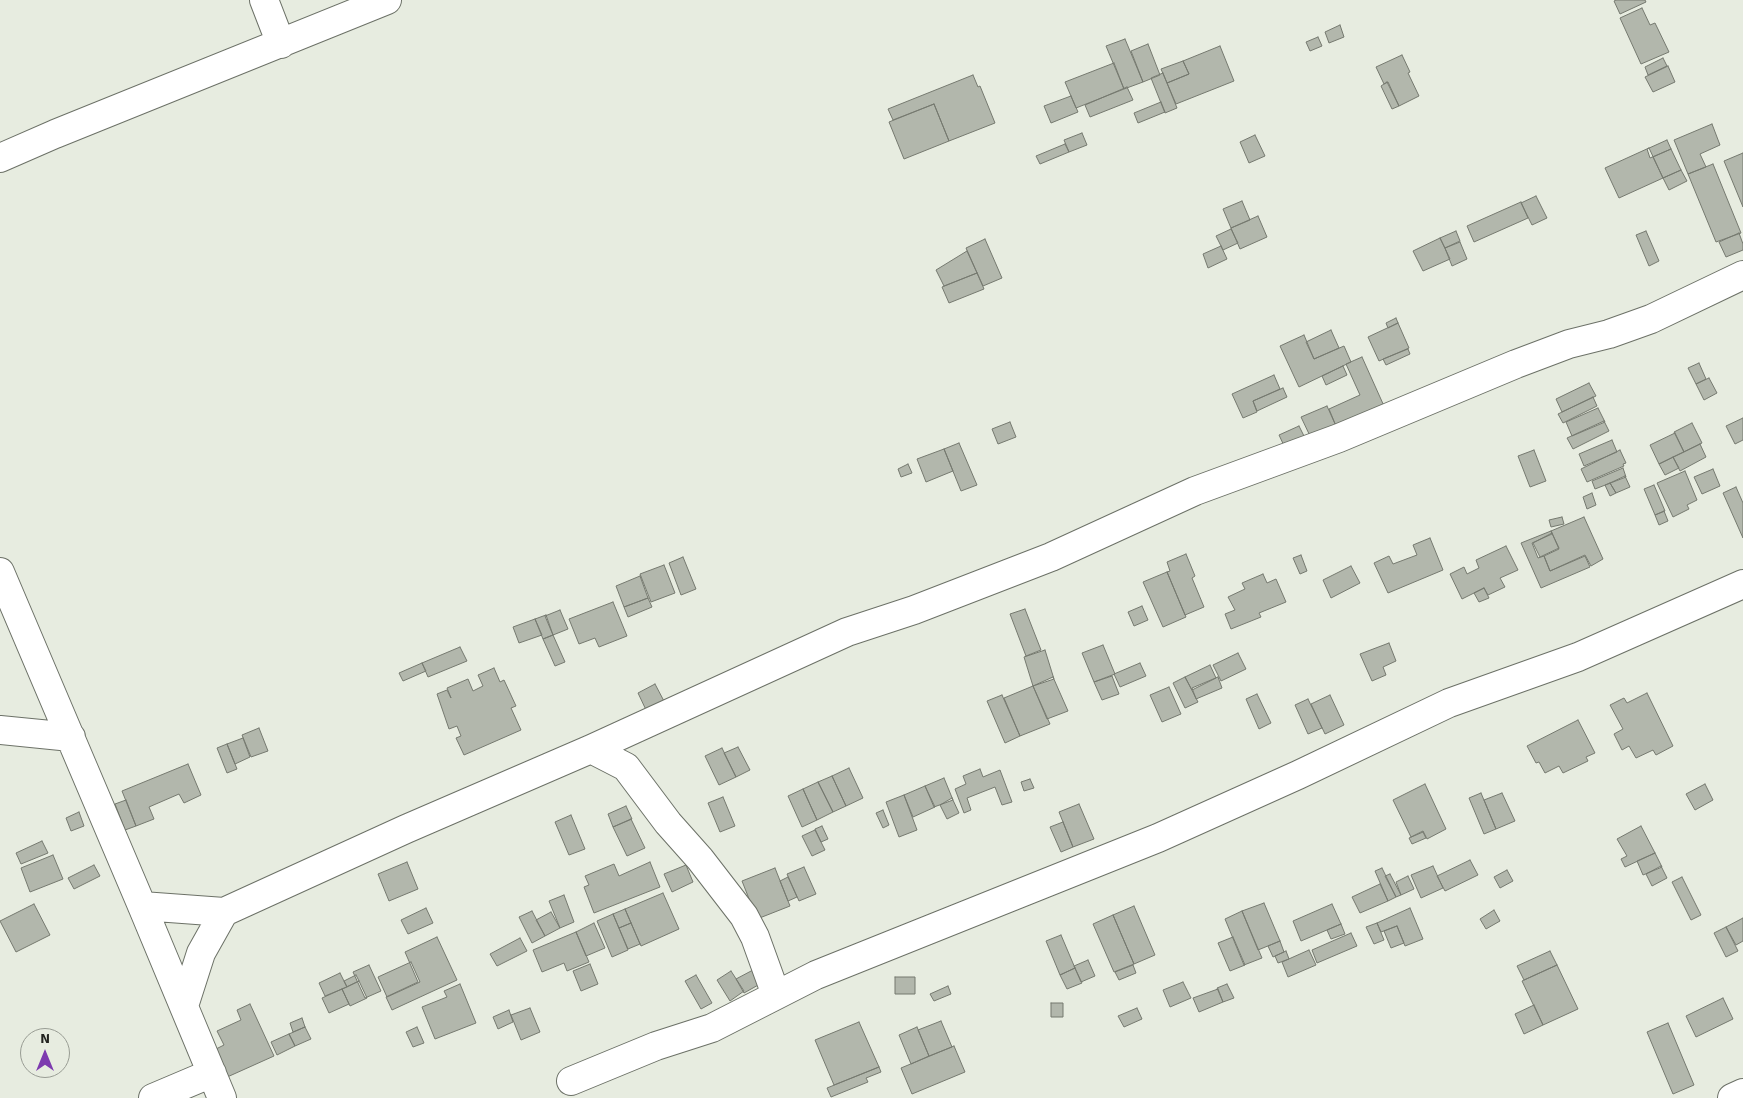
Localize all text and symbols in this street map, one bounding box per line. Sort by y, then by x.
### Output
north arrow [20,1028,70,1078]
text: N [40,1030,50,1047]

